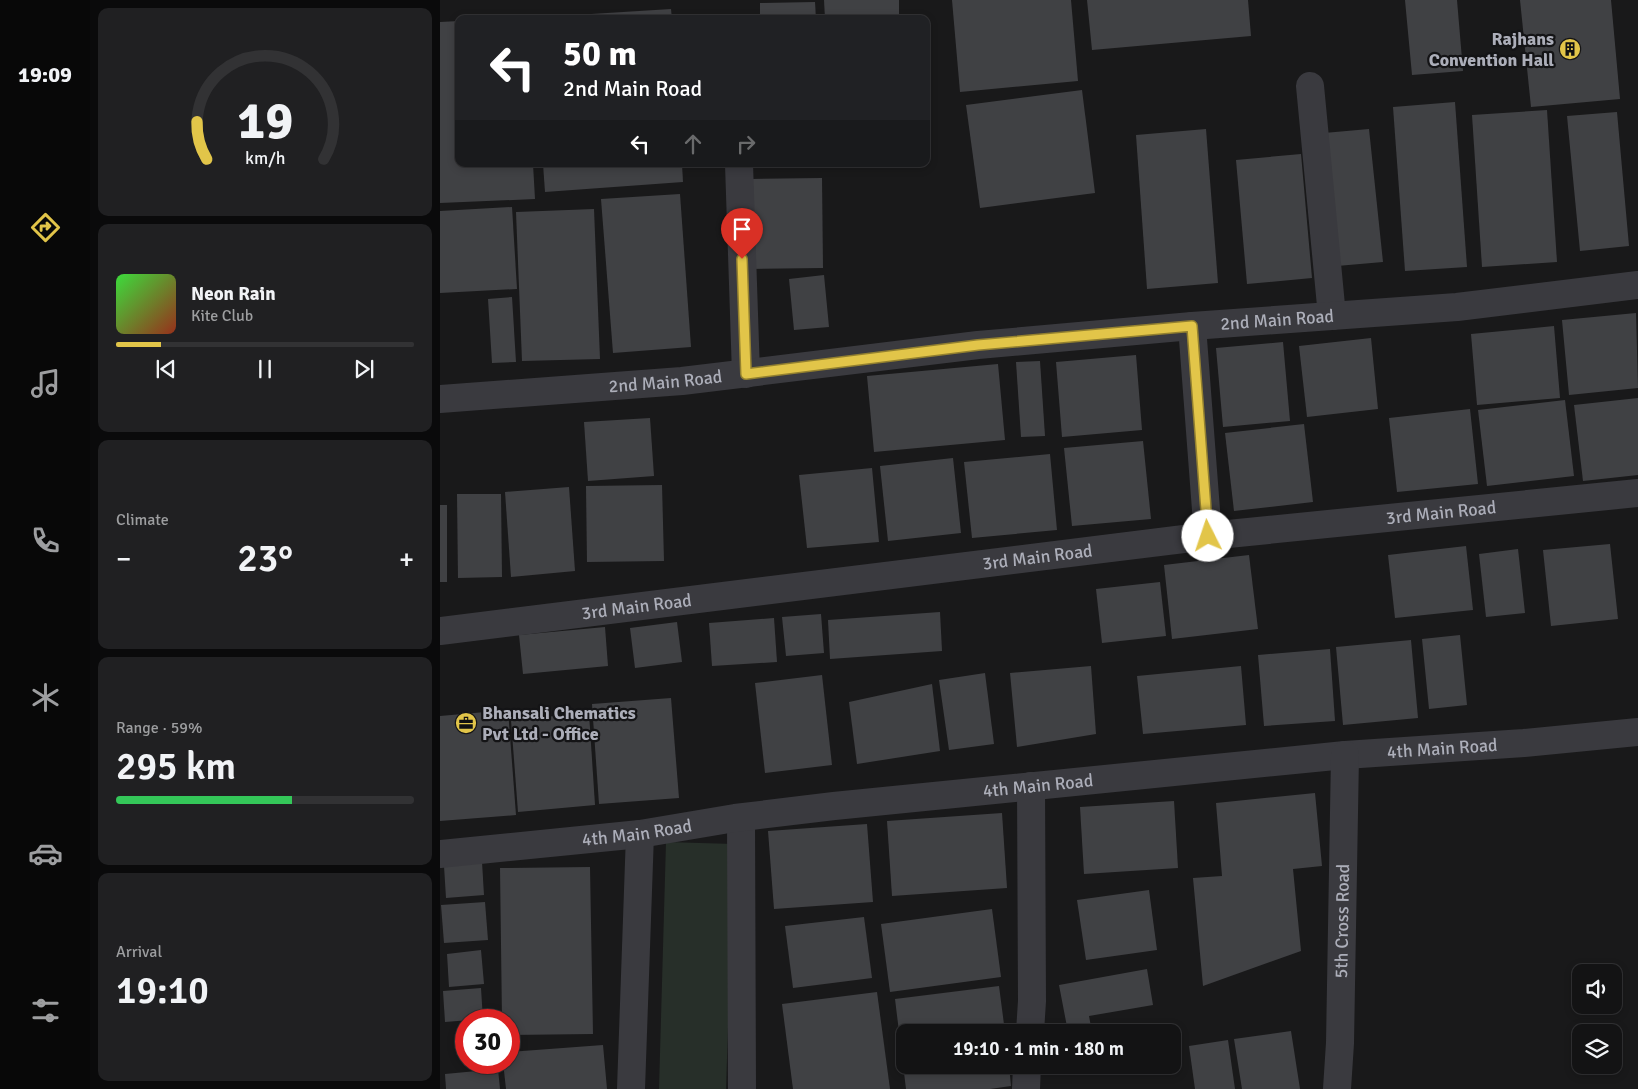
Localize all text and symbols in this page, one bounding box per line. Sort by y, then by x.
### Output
place label: Rajhans Convention Hall [1429,28,1554,71]
text: 50 m [563,32,637,75]
icon: left [480,35,545,100]
building icon: Rajhans Convention Hall [1558,37,1582,61]
text: 19:09 [18,61,72,88]
text: 2nd Main Road [563,75,702,102]
text: 19 [237,89,293,153]
icon: left [626,130,654,158]
icon: ahead [679,130,707,158]
icon: right [732,130,760,158]
text: km/h [245,147,285,169]
pin [721,208,763,259]
icon: directions [28,210,63,245]
icon: arrive [728,215,756,243]
text: Neon Rain [191,282,276,306]
street label: 2nd Main Road [1219,305,1335,335]
text: Kite Club [191,306,253,326]
icon: previous [152,355,180,383]
icon: pause [251,355,279,383]
icon: next [350,355,378,383]
street label: 2nd Main Road [608,365,723,397]
icon: music [28,366,63,401]
street label: 3rd Main Road [1385,496,1497,529]
position arrow [1181,509,1233,561]
text: Climate [116,510,169,530]
icon: phone [28,523,63,558]
text: 23° [237,535,293,582]
street label: 3rd Main Road [981,539,1094,575]
text: − [116,542,131,576]
text: + [399,542,414,576]
street label: 3rd Main Road [580,589,693,624]
icon: climate [28,680,63,715]
place label: Bhansali Chematics Pvt Ltd - Office [482,702,636,745]
office icon: Bhansali Chematics Pvt Ltd - Office [454,711,478,735]
text: Range · 59% [116,718,202,738]
street label: 4th Main Road [1386,734,1498,763]
text: 295 km [116,743,236,790]
street label: 4th Main Road [982,769,1094,802]
street label: 4th Main Road [581,814,694,851]
icon: car [28,836,63,871]
street label: 5th Cross Road [1330,864,1354,979]
text: Arrival [116,942,162,962]
map controls [1572,964,1622,1074]
button: sound [1572,964,1622,1014]
text: 19:10 [116,967,209,1014]
icon: filters [28,993,63,1028]
speed limit sign: 30 [455,1009,520,1074]
button: layers [1572,1024,1622,1074]
text: 19:10 · 1 min · 180 m [953,1037,1124,1061]

